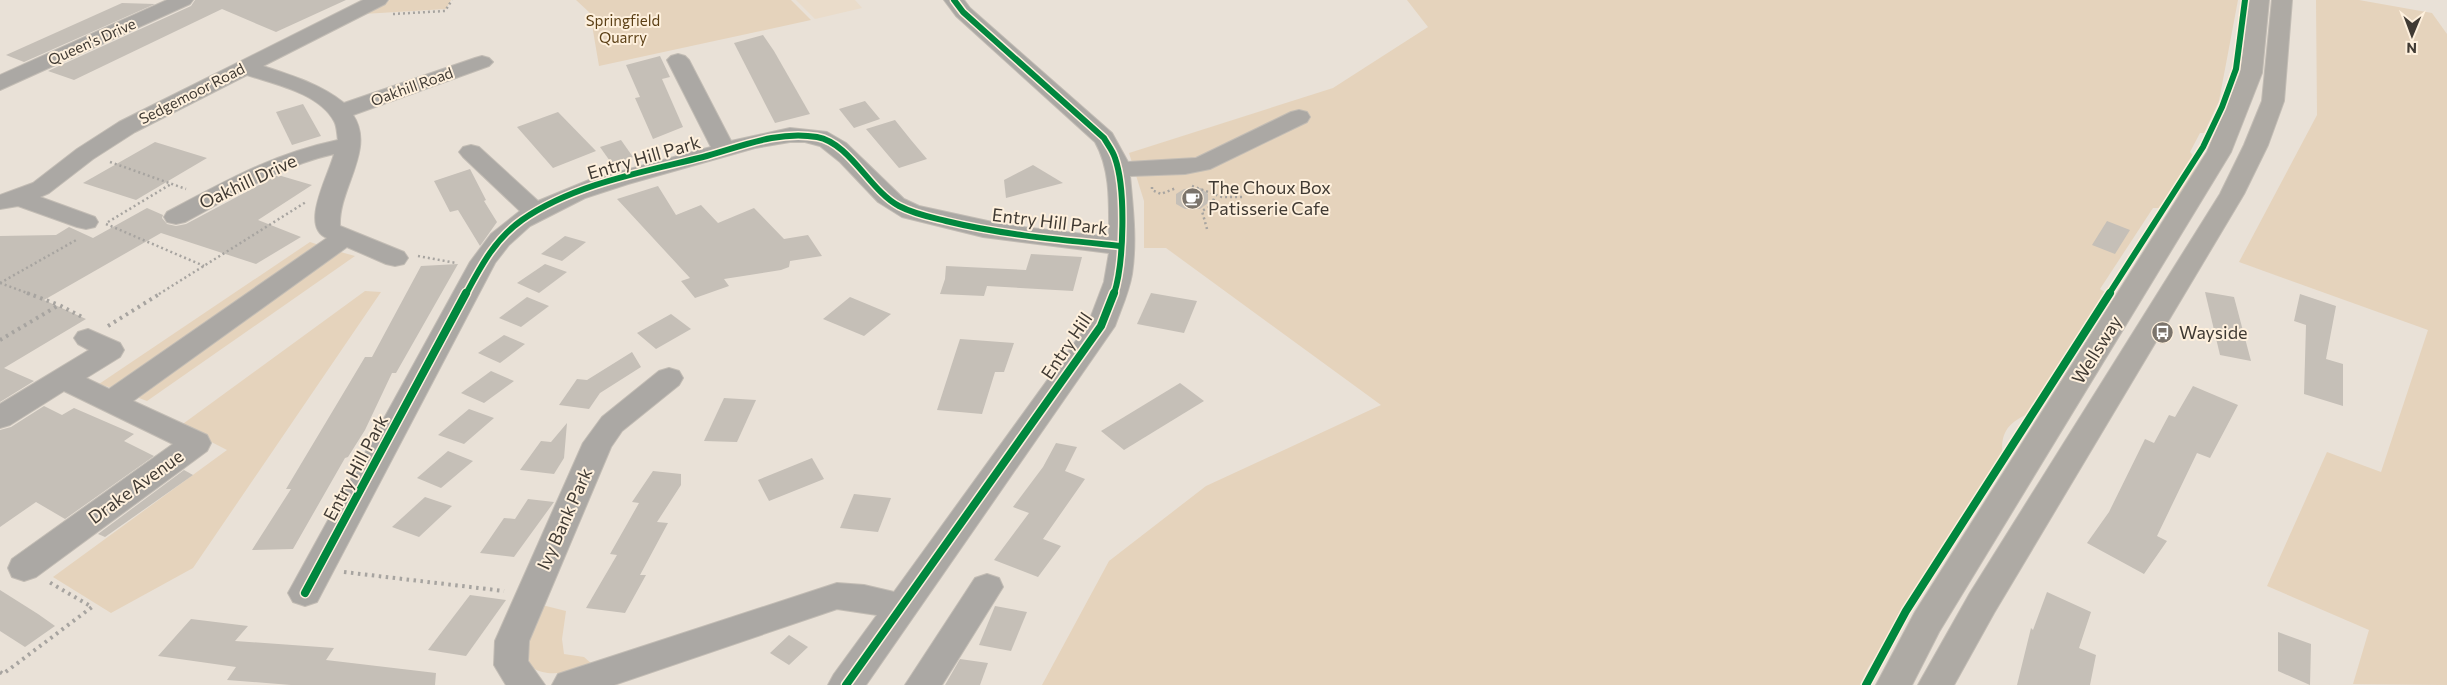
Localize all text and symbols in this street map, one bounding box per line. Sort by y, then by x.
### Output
north arrow [2387,10,2437,60]
park label: Springfield Quarry [586,11,660,46]
street label: Queen's Drive [45,14,138,68]
text: N [2406,40,2417,57]
street label: Sedgemoor Road [136,59,247,127]
street label: Oakhill Road [368,63,455,109]
street label: Entry Hill Park [585,130,703,184]
street label: Oakhill Drive [195,149,300,213]
place label: The Choux Box Patisserie Cafe [1208,176,1331,219]
cafe icon: The Choux Box Patisserie Cafe [1180,186,1204,210]
street label: Entry Hill Park [991,203,1110,239]
street label: Entry Hill [1036,308,1096,383]
street label: Wellsway [2067,311,2126,388]
bus stop icon: Wayside [2151,321,2175,345]
place label: Wayside [2179,321,2248,343]
street label: Entry Hill Park [318,411,392,524]
street label: Drake Avenue [84,444,187,528]
street label: Ivy Bank Park [532,464,596,573]

